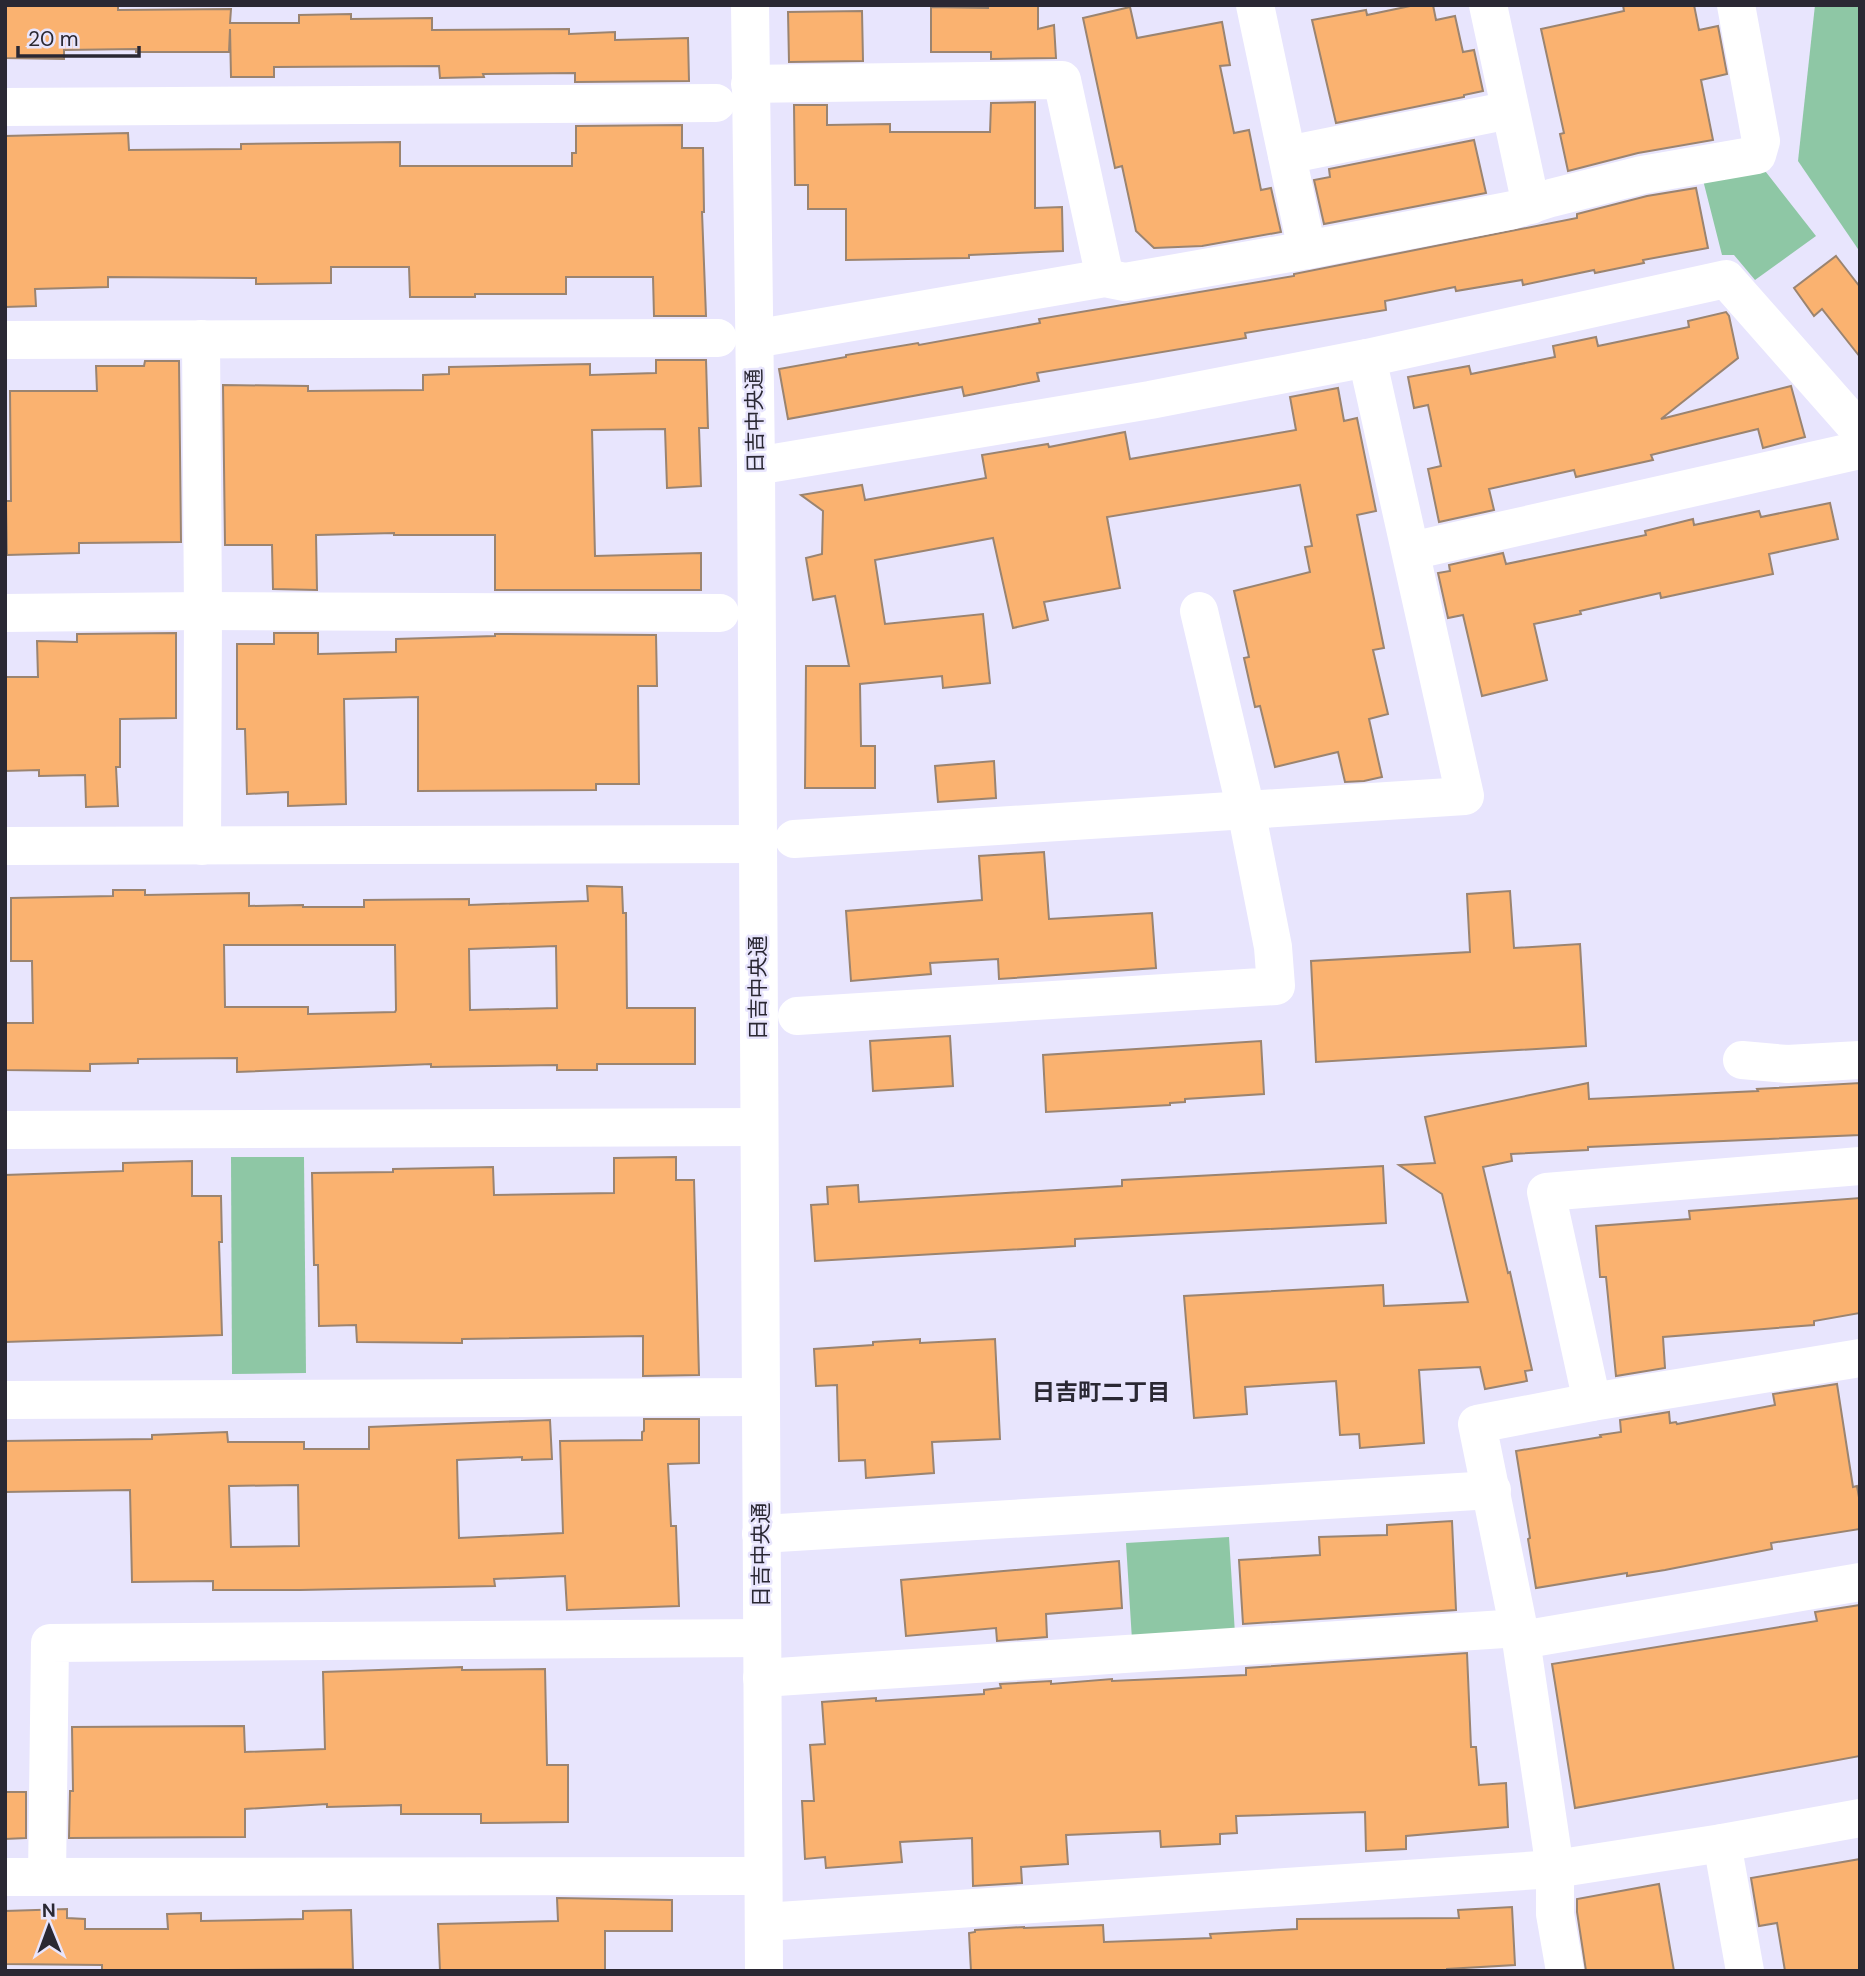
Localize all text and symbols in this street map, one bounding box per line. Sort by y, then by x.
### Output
scale bar [18,14,138,58]
text: 20 m [28,25,79,53]
street label: 日吉中央通 [740,368,770,474]
street label: 日吉中央通 [744,936,772,1041]
district label: 日吉町二丁目 [1032,1377,1170,1407]
street label: 日吉中央通 [747,1503,775,1608]
north arrow [14,1892,84,1962]
text: N [42,1898,56,1923]

